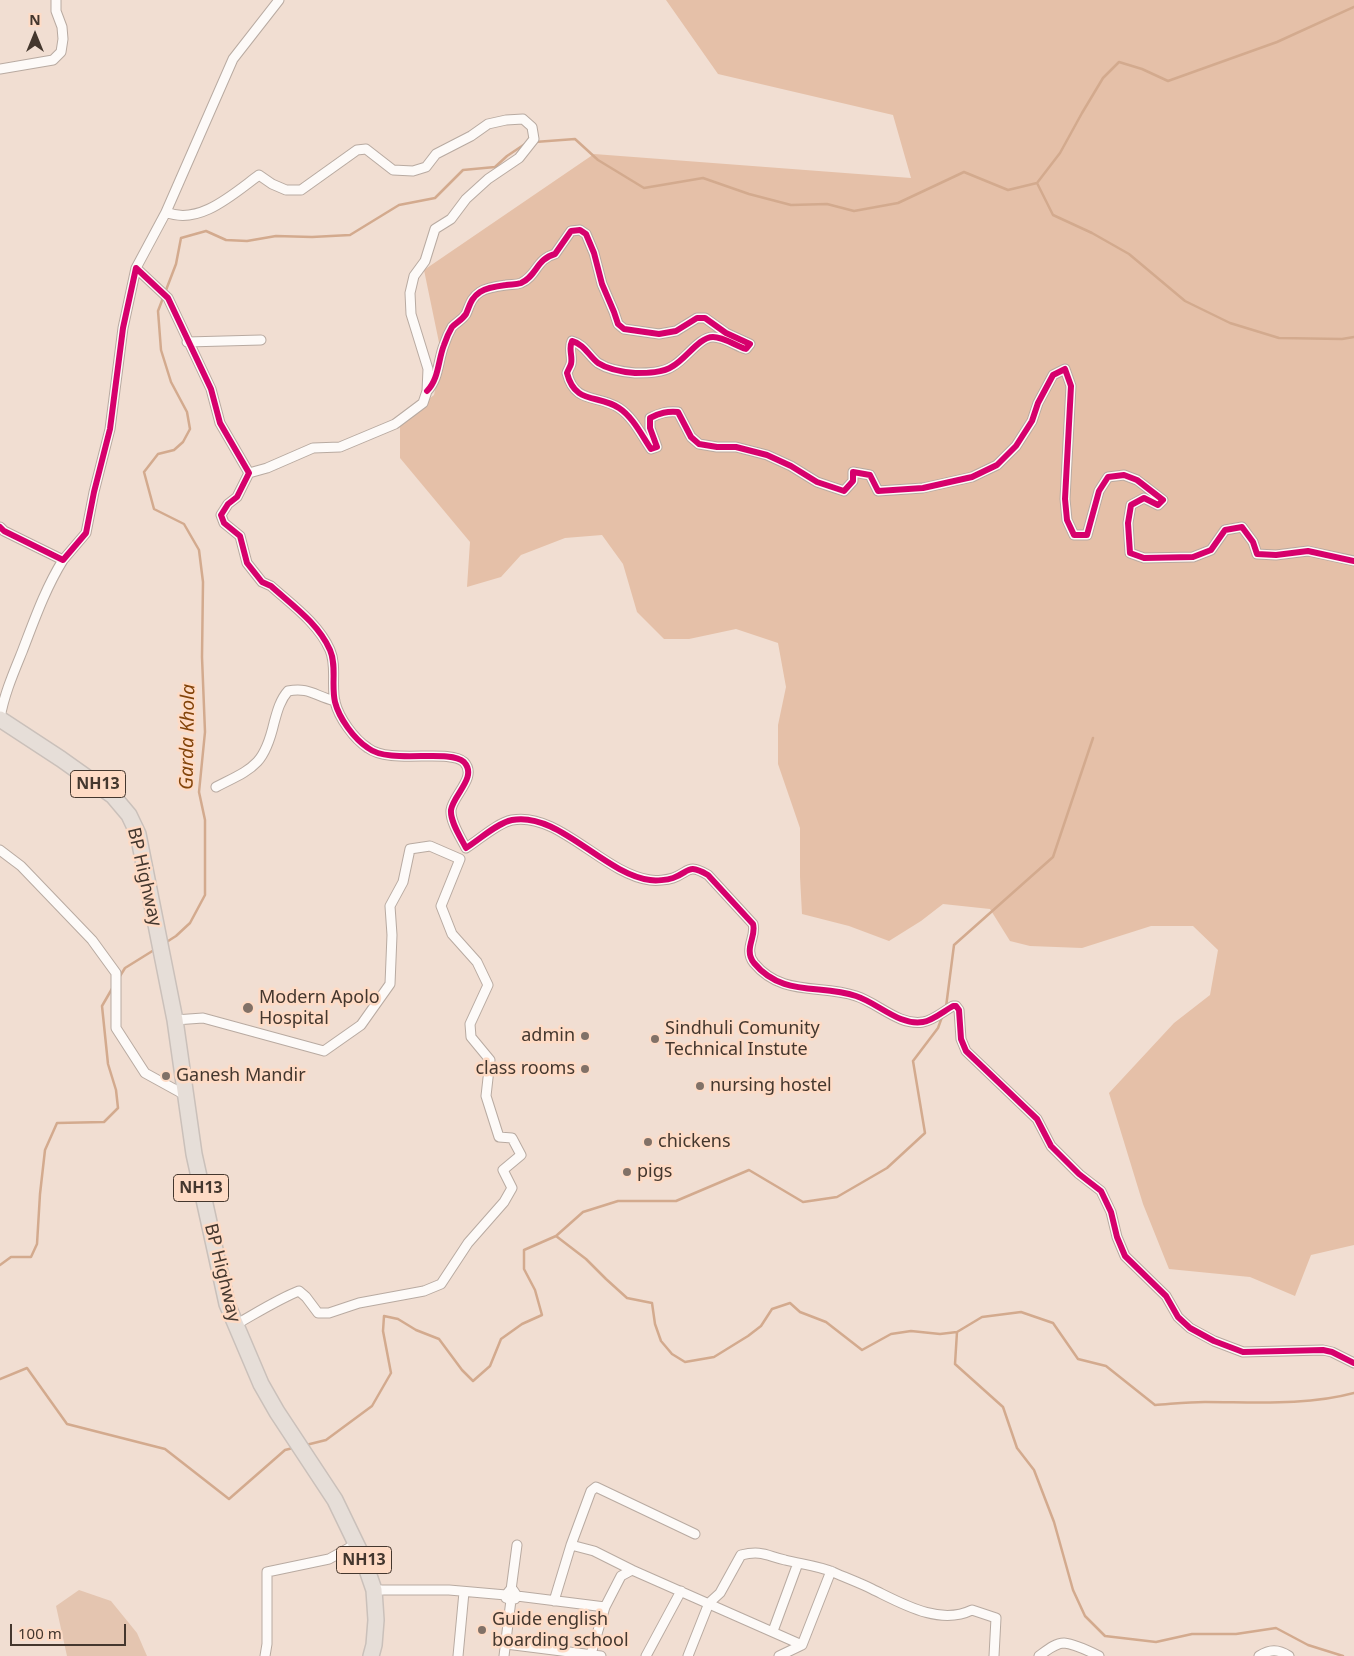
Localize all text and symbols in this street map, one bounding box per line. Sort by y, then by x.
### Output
north arrow [10,10,60,60]
text: N [29,10,41,29]
water label: Garda Khola [176,684,200,790]
road number: NH13 [70,771,126,798]
street label: BP Highway [122,825,166,929]
place label: Modern Apolo Hospital [259,987,380,1030]
marker: Modern Apolo Hospital [241,1001,255,1015]
place label: Sindhuli Comunity Technical Instute [665,1018,820,1060]
place label: admin [521,1025,575,1047]
marker: admin [579,1030,591,1042]
marker: Sindhuli Comunity Technical Instute [649,1033,661,1045]
place label: class rooms [475,1058,575,1080]
marker: class rooms [579,1063,591,1075]
place label: Ganesh Mandir [176,1065,306,1087]
marker: Ganesh Mandir [160,1070,172,1082]
place label: nursing hostel [710,1075,832,1097]
marker: nursing hostel [694,1080,706,1092]
place label: chickens [658,1131,731,1153]
marker: chickens [642,1136,654,1148]
place label: pigs [637,1161,672,1183]
marker: pigs [621,1166,633,1178]
road number: NH13 [174,1174,228,1202]
street label: BP Highway [199,1221,245,1325]
road number: NH13 [336,1546,392,1574]
place label: Guide english boarding school [492,1609,629,1652]
scale bar [12,1614,129,1646]
text: 100 m [18,1623,62,1643]
marker: Guide english boarding school [476,1624,488,1636]

